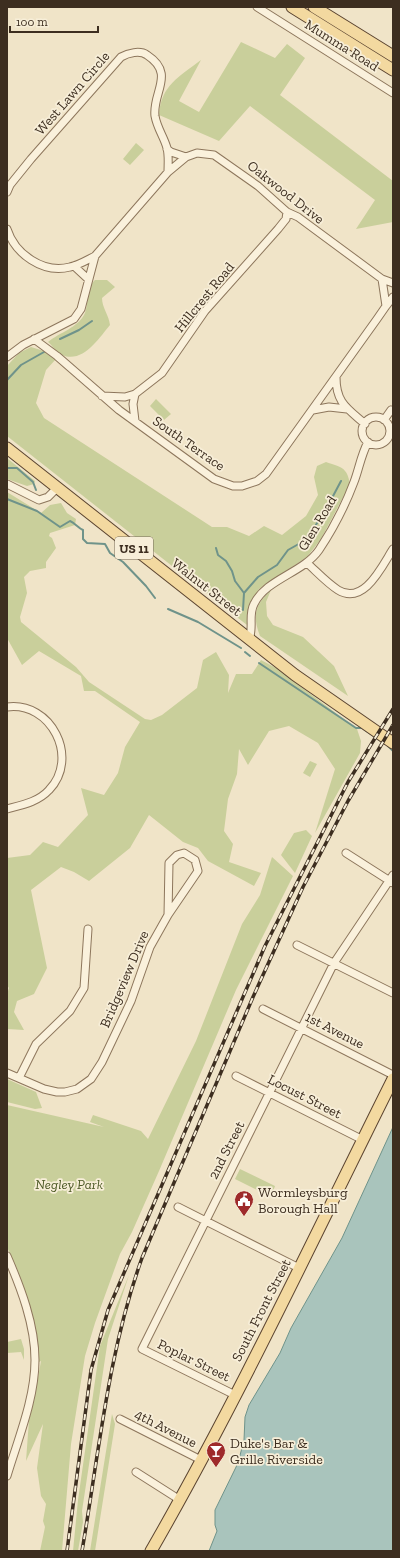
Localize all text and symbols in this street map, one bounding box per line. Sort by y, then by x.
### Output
scale bar [10,8,98,34]
text: 100 m [16,15,48,29]
street label: Mumma Road [302,16,382,75]
street label: West Lawn Circle [31,48,114,139]
street label: Oakwood Drive [244,157,328,228]
street label: Hillcrest Road [171,259,238,336]
street label: South Terrace [149,412,228,475]
street label: Glen Road [294,492,341,554]
road number: US 11 [115,537,153,559]
street label: Walnut Street [168,555,246,620]
street label: Bridgeview Drive [96,928,153,1030]
street label: 1st Avenue [302,1008,367,1053]
street label: Locust Street [265,1071,345,1123]
street label: 2nd Street [205,1118,249,1182]
park label: Negley Park [35,1176,103,1193]
place label: Wormleysburg Borough Hall [258,1184,348,1217]
public building icon: Wormleysburg Borough Hall [233,1189,255,1217]
street label: South Front Street [228,1255,295,1364]
street label: Poplar Street [155,1336,234,1386]
street label: 4th Avenue [132,1406,200,1452]
place label: Duke's Bar & Grille Riverside [230,1435,323,1468]
bar icon: Duke's Bar & Grille Riverside [205,1440,227,1468]

